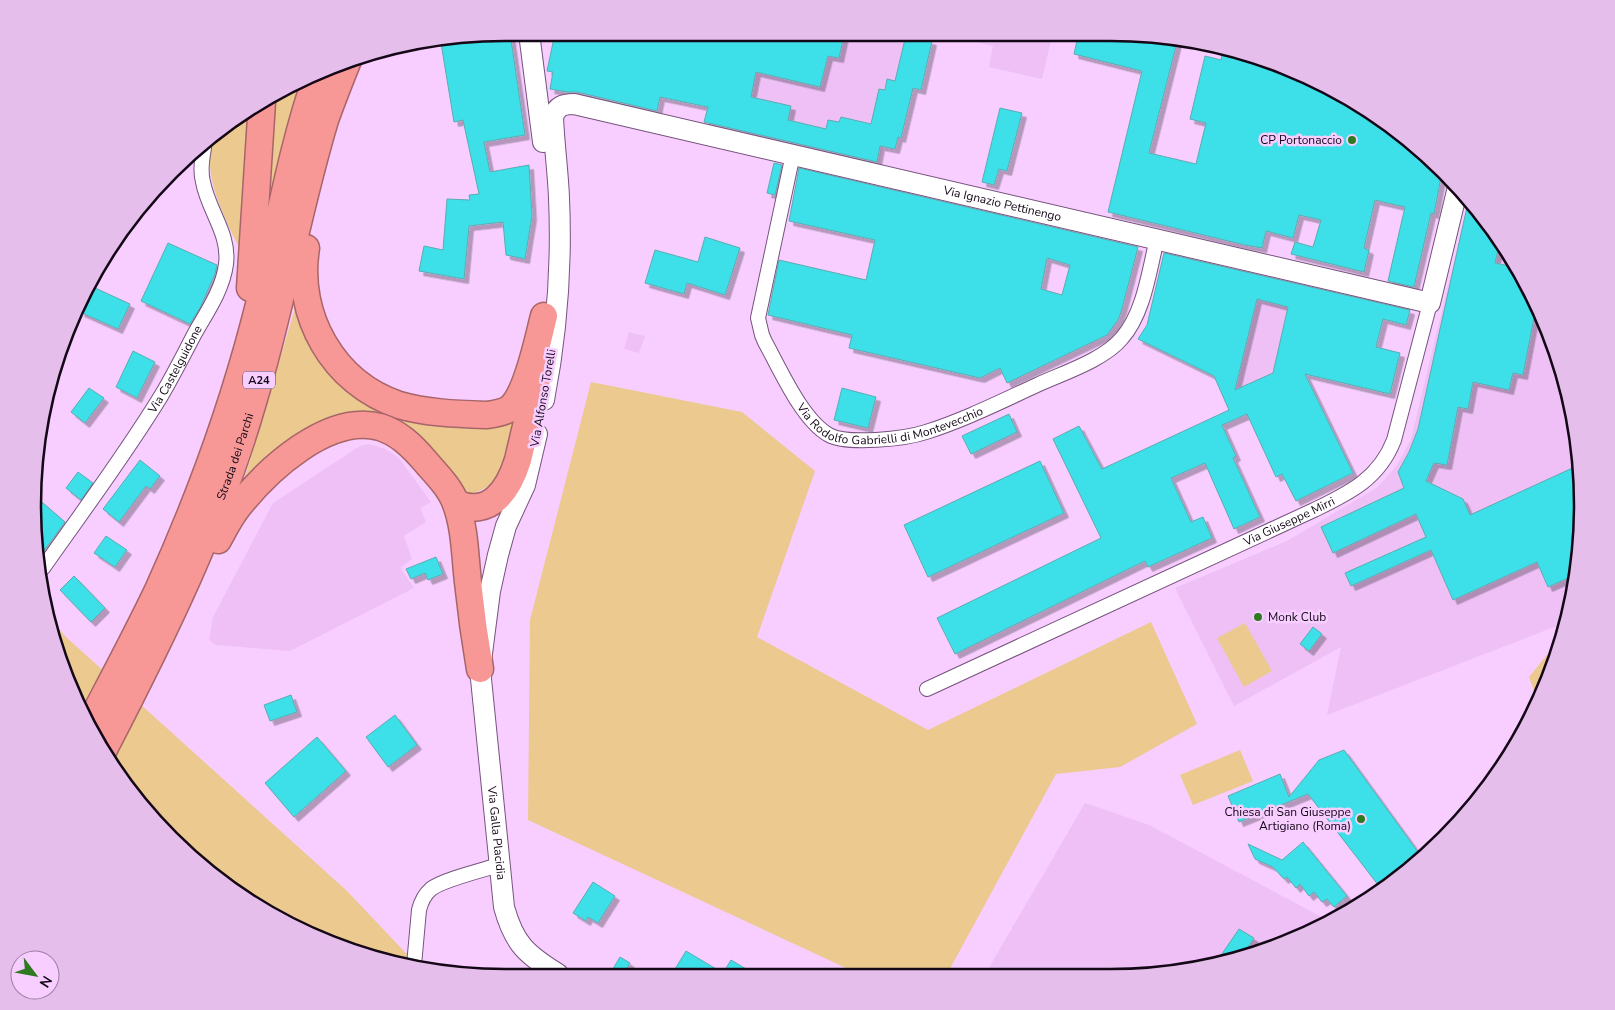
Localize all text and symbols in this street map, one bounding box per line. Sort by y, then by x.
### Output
place label: CP Portonaccio [1260,132,1342,148]
marker: CP Portonaccio [1346,134,1358,146]
street label: Via Ignazio Pettinengo [941,182,1063,225]
street label: Via Castelguidone [144,322,206,417]
street label: Via Alfonso Torelli [526,348,559,449]
road number: A24 [243,372,275,388]
street label: Via Rodolfo Gabrielli di Montevecchio [791,392,993,414]
text: Via Rodolfo Gabrielli di Montevecchio [793,399,986,448]
street label: Strada dei Parchi [213,411,257,502]
street label: Via Giuseppe Mirri [1240,493,1338,550]
place label: Monk Club [1268,609,1326,625]
marker: Monk Club [1252,611,1264,623]
street label: Via Galla Placidia [484,784,509,881]
place label: Chiesa di San Giuseppe Artigiano (Roma) [1224,804,1351,834]
marker: Chiesa di San Giuseppe Artigiano (Roma) [1355,813,1367,825]
north arrow [10,950,60,1000]
text: N [35,972,56,991]

